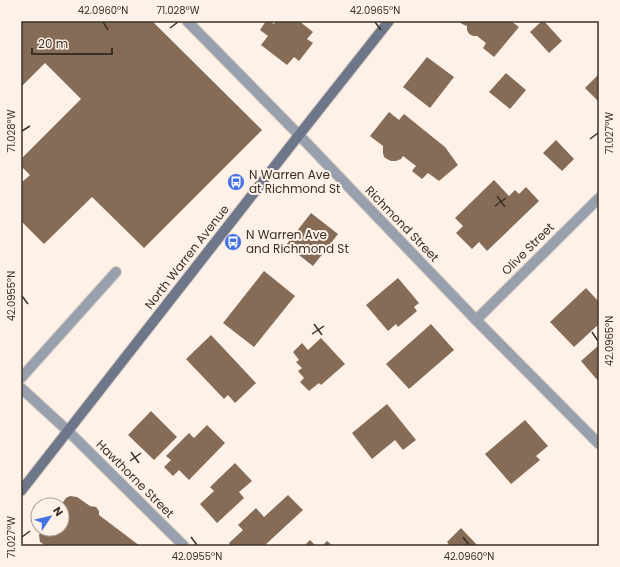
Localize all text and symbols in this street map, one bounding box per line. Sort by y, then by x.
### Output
text: 42.0960°N [78,3,128,18]
text: 71.028°W [157,3,200,18]
text: 42.0965°N [350,3,400,18]
scale bar [32,30,112,56]
text: 20 m [38,35,68,52]
text: 71.028°W [4,109,19,152]
text: 71.027°W [602,112,617,154]
place label: N Warren Ave at Richmond St [249,166,340,197]
bus stop icon: N Warren Ave at Richmond St [226,172,246,192]
street label: Richmond Street [362,182,443,265]
street label: North Warren Avenue [141,201,233,312]
street label: Olive Street [498,219,558,279]
place label: N Warren Ave and Richmond St [246,226,349,257]
bus stop icon: N Warren Ave and Richmond St [223,232,243,252]
text: 42.0955°N [4,271,19,321]
text: 42.0965°N [602,316,617,366]
street label: Hawthorne Street [93,436,178,521]
north arrow [30,497,70,537]
text: N [49,503,67,519]
text: 71.027°W [4,516,19,558]
text: 42.0955°N [172,549,222,564]
text: 42.0960°N [444,549,494,564]

